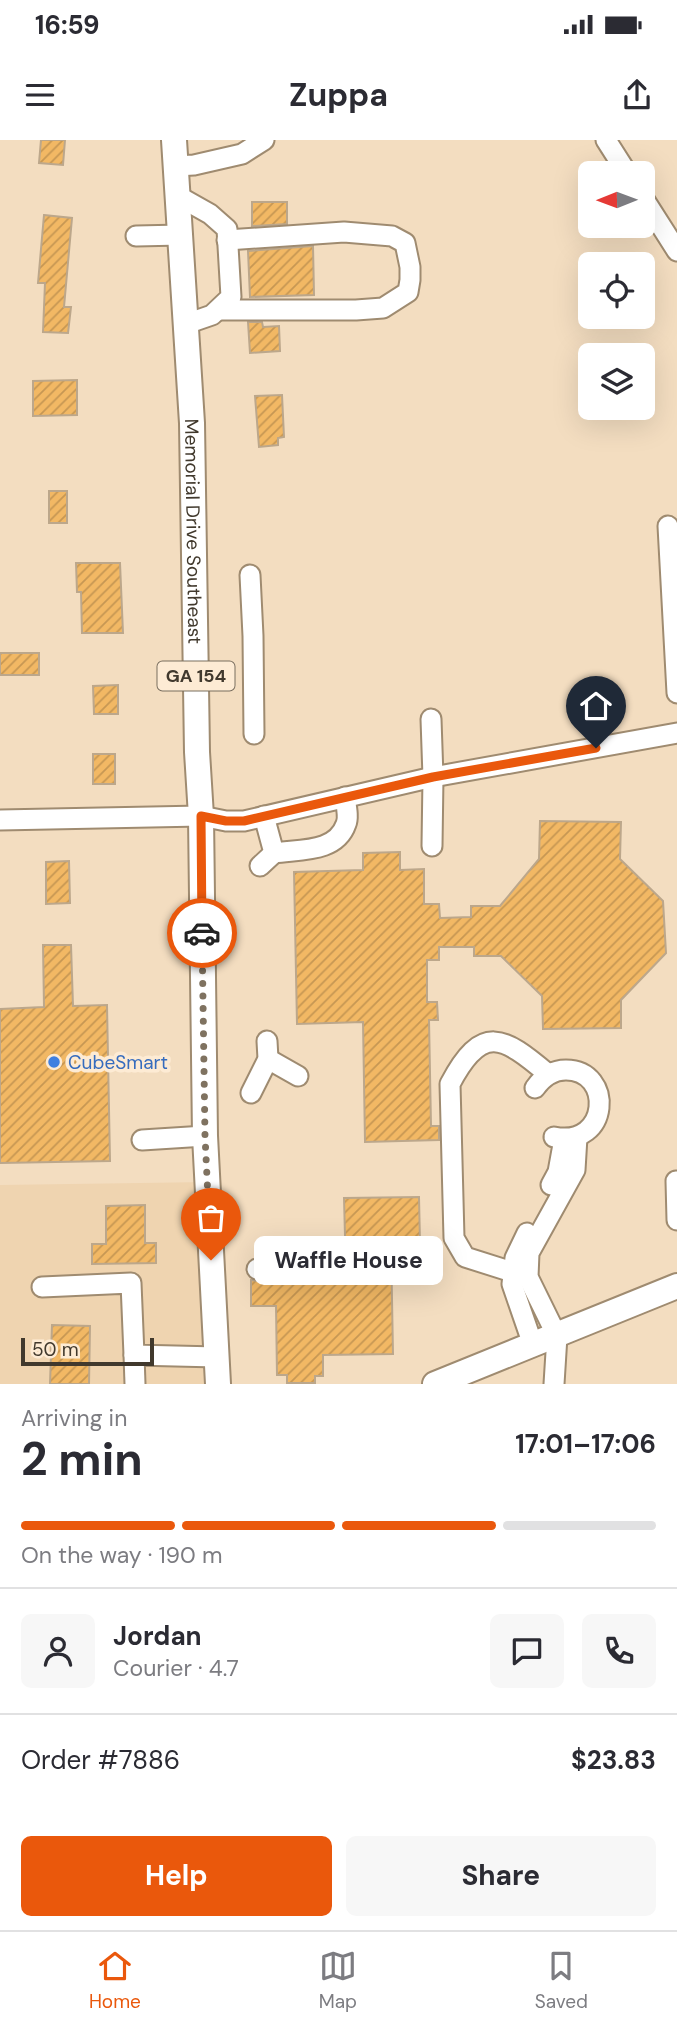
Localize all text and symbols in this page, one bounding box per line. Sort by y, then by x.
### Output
text: 16:59 [35,8,100,42]
text: Zuppa [289,74,388,116]
icon: menu [21,76,59,114]
icon: share [618,76,656,114]
north arrow [578,161,654,238]
map controls [578,161,655,420]
button: locate [578,252,655,329]
button: layers [578,343,655,420]
street label: Memorial Drive Southeast [179,418,207,644]
road number: GA 154 [158,662,234,690]
pin [566,676,626,748]
icon: home [577,687,615,725]
courier [167,898,237,968]
icon: car [183,914,221,952]
place label: CubeSmart [68,1050,168,1075]
marker: CubeSmart [46,1054,62,1070]
pin [181,1188,241,1260]
icon: bag [192,1199,230,1237]
callout: Waffle House [253,1236,442,1284]
text: Waffle House [274,1245,423,1275]
scale bar [21,1335,154,1367]
text: 50 m [32,1337,79,1362]
text: Arriving in [21,1403,127,1433]
text: 17:01–17:06 [515,1427,656,1461]
text: 2 min [21,1429,143,1489]
text: On the way · 190 m [21,1540,222,1570]
button: person [21,1614,95,1688]
button: chat [490,1614,564,1688]
button: phone [582,1614,656,1688]
text: Jordan [113,1619,202,1653]
text: Courier · 4.7 [113,1653,239,1683]
text: Order #7886 [21,1743,180,1777]
text: $23.83 [571,1743,656,1777]
button: Help [21,1836,332,1916]
button: Share [346,1836,656,1916]
tab: Home [89,1947,141,2014]
tab: Map [319,1947,357,2014]
tab: Saved [535,1947,588,2014]

